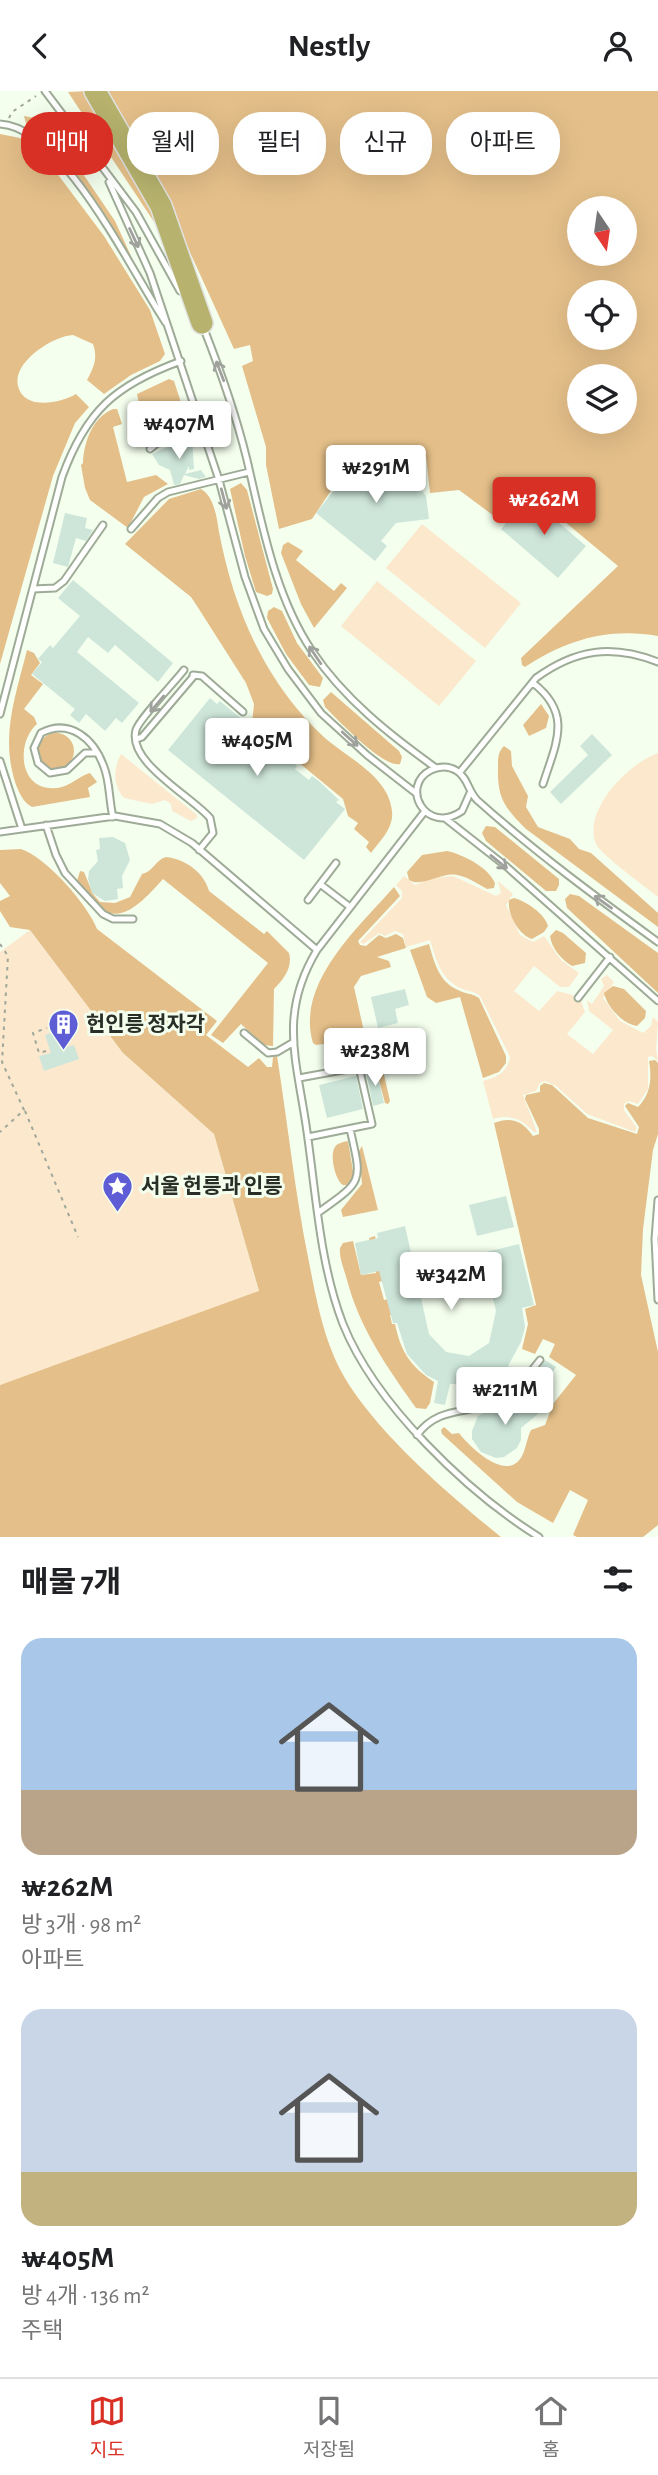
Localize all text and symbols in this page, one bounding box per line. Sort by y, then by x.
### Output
icon: back [21,27,59,65]
icon: person [599,27,637,65]
text: Nestly [288,30,370,62]
chip: 매매 [21,112,113,175]
chip: 월세 [127,112,219,175]
chip: 필터 [233,112,326,175]
chip: 신규 [340,112,432,175]
chip: 아파트 [446,112,560,175]
north arrow [567,196,637,266]
map controls [567,196,637,434]
one-way arrow [128,227,141,248]
button: locate [567,280,637,350]
one-way arrow [213,360,225,382]
button: layers [567,364,637,434]
pin: ₩407M [130,401,228,461]
text: ₩407M [143,412,215,435]
pin: ₩291M [327,445,425,505]
text: ₩291M [342,456,410,479]
pin: ₩262M [495,477,593,537]
one-way arrow [218,487,231,510]
text: ₩262M [509,488,579,511]
one-way arrow [308,646,322,665]
one-way arrow [149,694,165,712]
pin: ₩405M [208,719,306,778]
text: ₩405M [221,729,293,752]
one-way arrow [340,731,358,747]
one-way arrow [490,854,508,869]
one-way arrow [594,895,613,909]
building icon: 헌인릉 정자각 [46,1007,80,1051]
place label: 헌인릉 정자각 [86,1013,205,1035]
pin: ₩238M [326,1028,424,1088]
text: ₩238M [340,1039,410,1062]
place icon: 서울 헌릉과 인릉 [101,1169,135,1213]
place label: 서울 헌릉과 인릉 [141,1175,283,1197]
pin: ₩342M [402,1253,500,1312]
text: ₩342M [416,1263,486,1286]
pin: ₩211M [456,1367,554,1427]
text: ₩211M [472,1378,538,1401]
icon: filters [599,1560,637,1598]
text: 매물 7개 [21,1568,121,1598]
icon: home [266,1684,392,1810]
text: ₩262M [21,1872,113,1902]
text: 방 3개 · 98 m² [21,1914,141,1937]
text: 아파트 [21,1949,84,1972]
icon: home [266,2055,392,2181]
text: ₩405M [21,2243,114,2273]
text: 방 4개 · 136 m² [21,2285,149,2308]
text: 주택 [21,2320,63,2343]
tab: 지도 [88,2392,126,2462]
tab: 저장됨 [303,2392,355,2462]
tab: 홈 [532,2392,570,2462]

